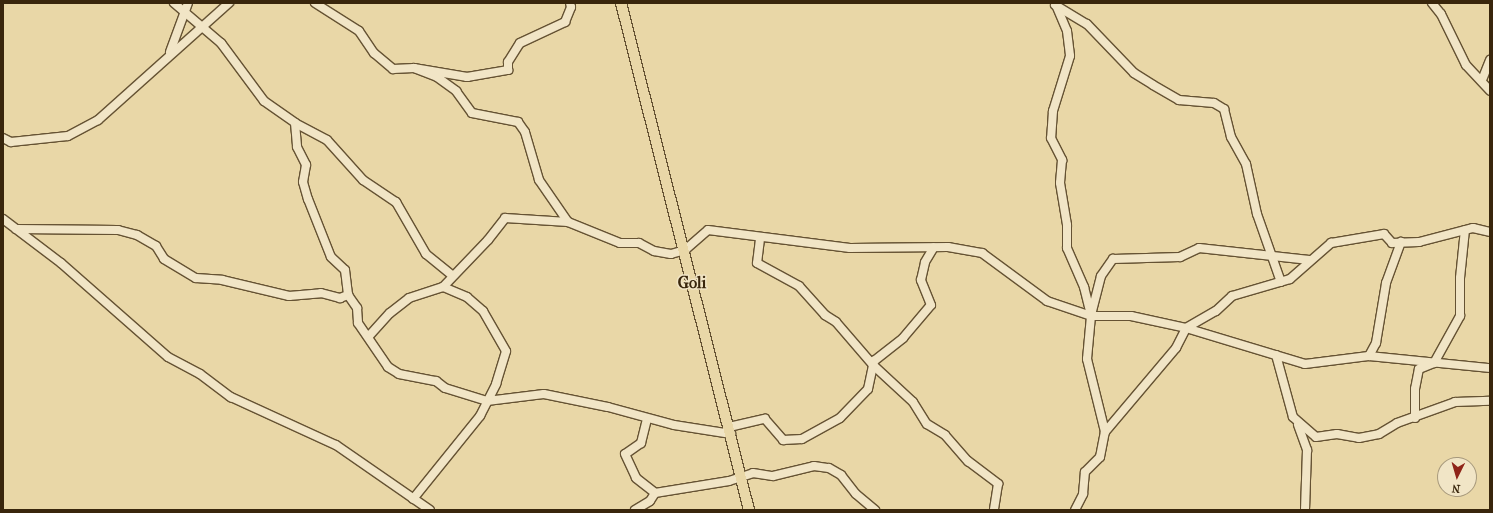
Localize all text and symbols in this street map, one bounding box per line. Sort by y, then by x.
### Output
district label: Goli [678,273,706,293]
north arrow [1437,457,1477,497]
text: N [1451,482,1461,495]

